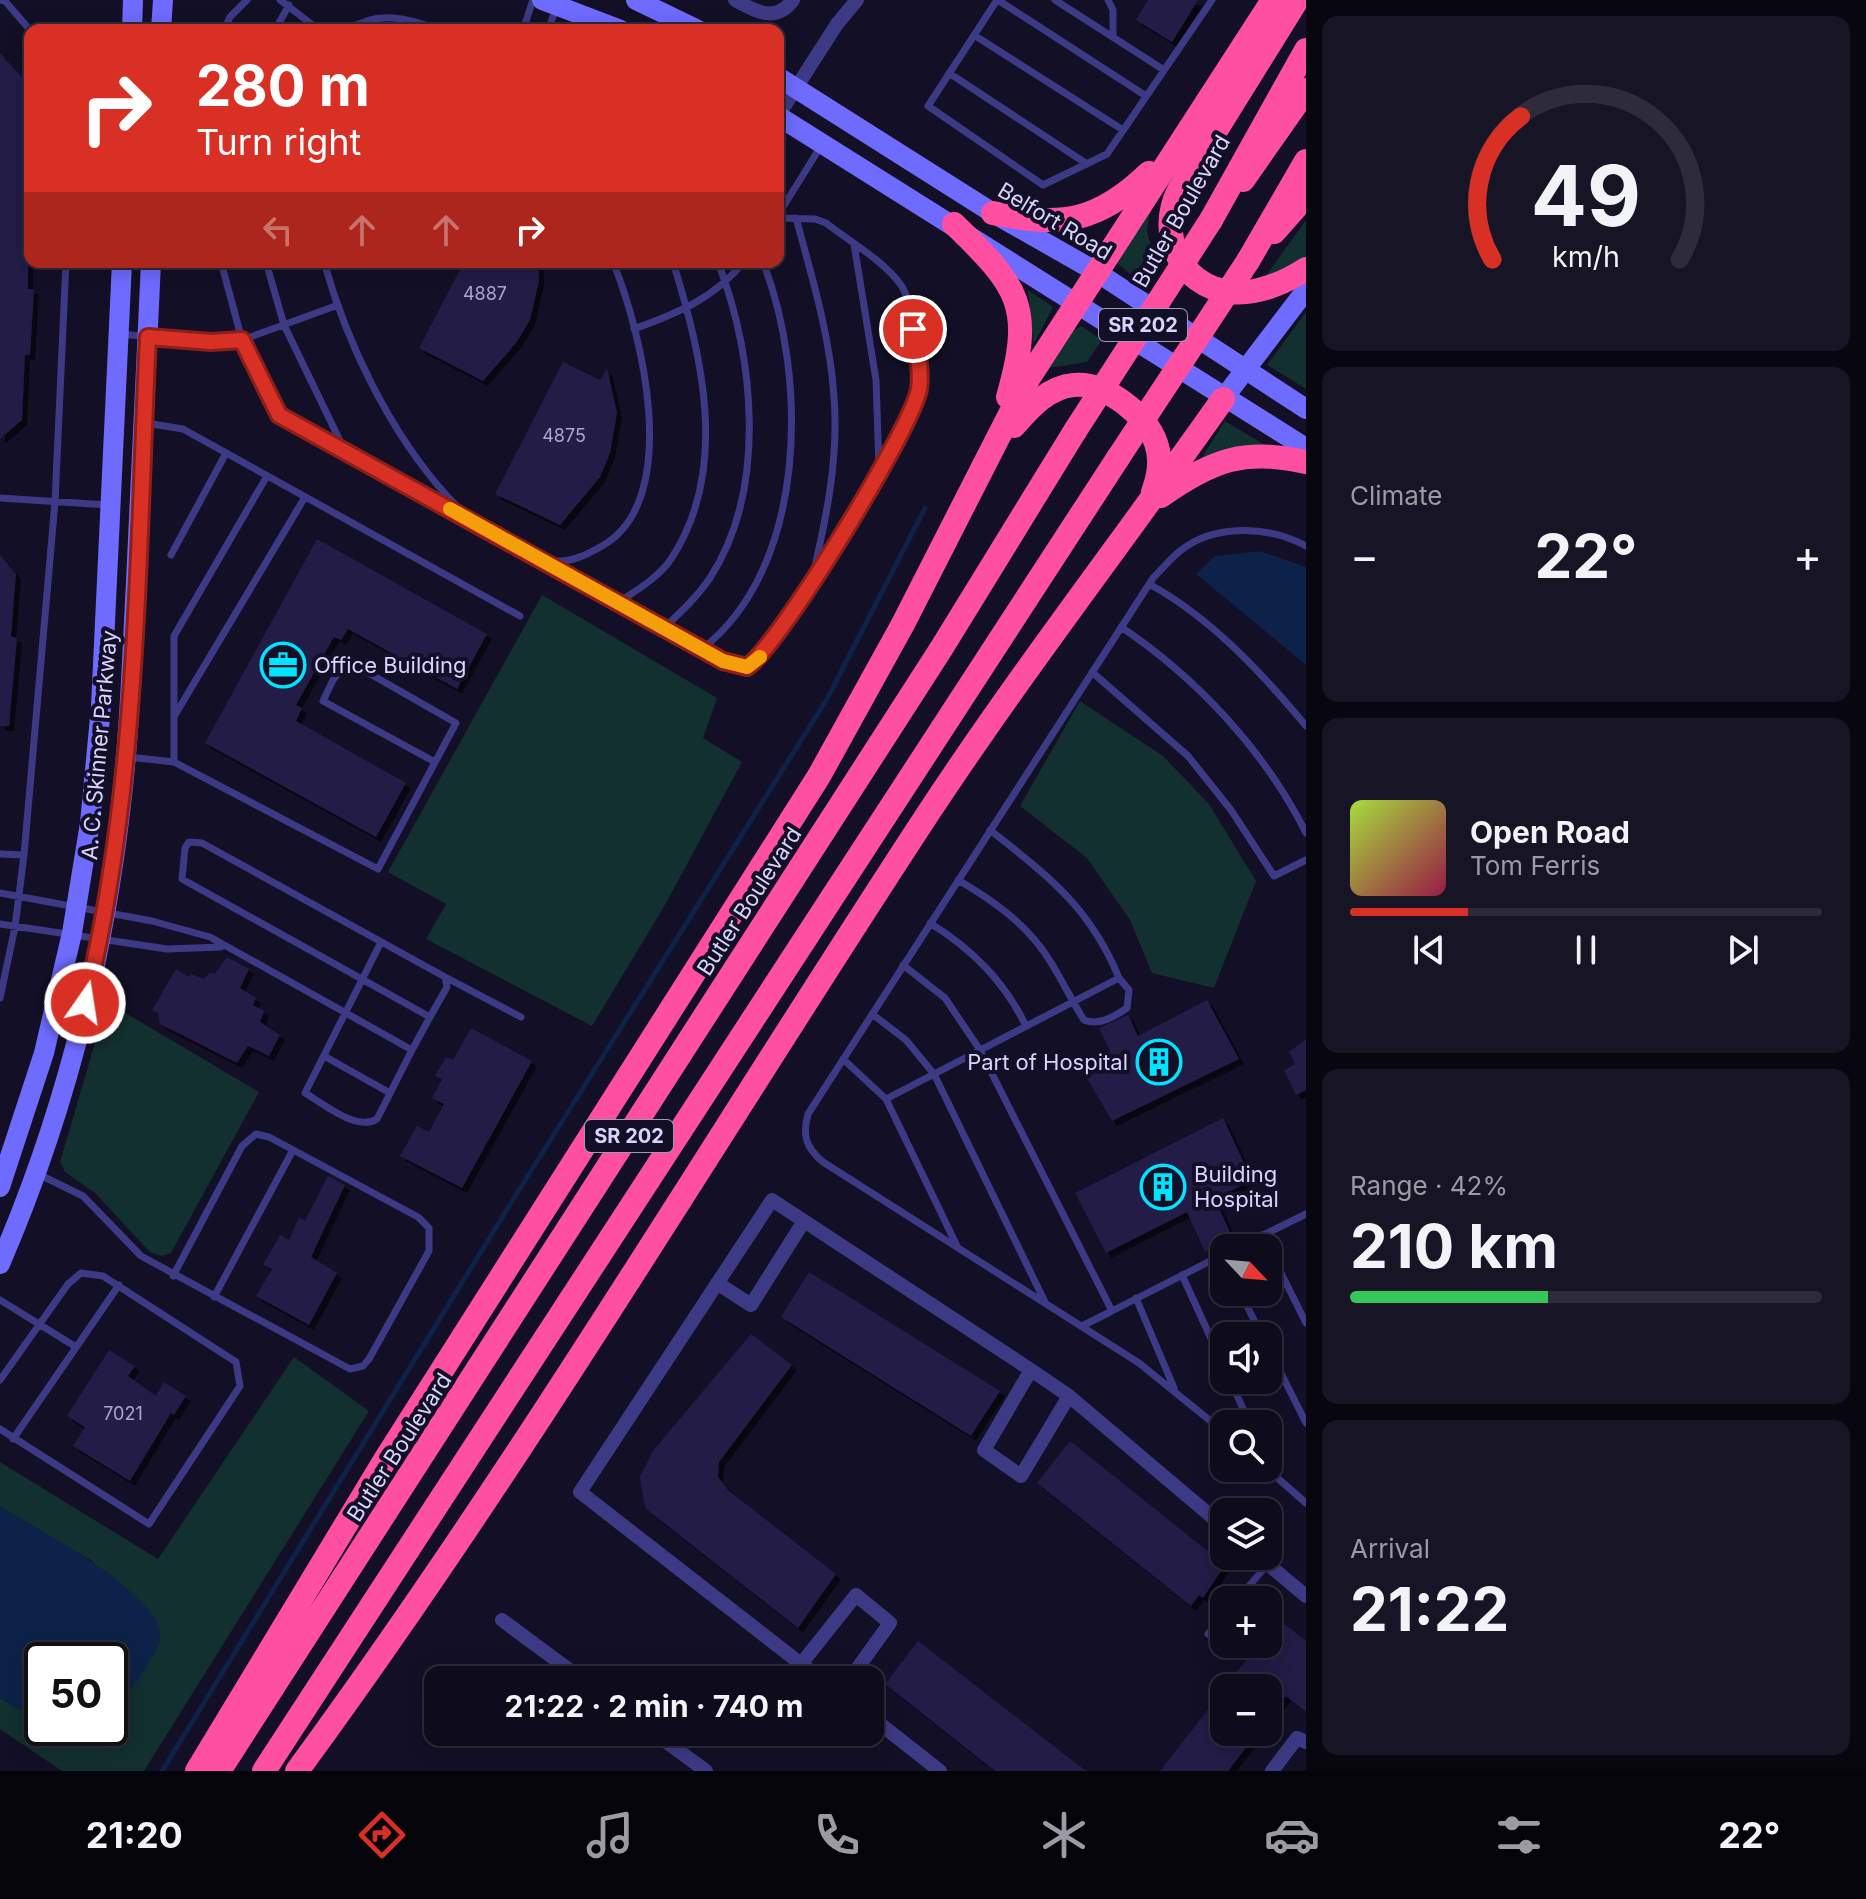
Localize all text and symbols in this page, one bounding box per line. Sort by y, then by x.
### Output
text: 280 m [196,52,370,120]
icon: right [64,56,168,160]
text: Turn right [196,120,361,164]
street label: Butler Boulevard [1127,130,1235,292]
text: 49 [1531,144,1641,245]
street label: Belfort Road [993,177,1117,265]
icon: left [256,208,300,252]
icon: ahead [340,208,384,252]
icon: ahead [424,208,468,252]
icon: right [508,208,552,252]
text: km/h [1552,239,1620,274]
house number: 4887 [463,283,507,304]
pin [879,295,947,363]
icon: arrive [891,307,935,351]
road number: SR 202 [1099,309,1187,341]
house number: 4875 [542,425,586,446]
text: Climate [1350,480,1442,511]
text: 22° [1534,520,1638,592]
text: − [1350,529,1379,583]
text: + [1793,529,1822,583]
street label: A. C. Skinner Parkway [76,629,122,861]
office icon: Office Building [259,641,307,689]
place label: Office Building [314,652,467,678]
text: Open Road [1470,814,1630,850]
street label: Butler Boulevard [691,822,807,980]
text: Tom Ferris [1470,850,1600,881]
icon: previous [1407,928,1451,972]
icon: pause [1564,928,1608,972]
icon: next [1721,928,1765,972]
position arrow [43,961,127,1045]
building icon: Part of Hospital [1135,1038,1183,1086]
place label: Part of Hospital [967,1049,1128,1075]
road number: SR 202 [585,1120,673,1152]
place label: Building Hospital [1194,1161,1279,1212]
building icon: Building Hospital [1139,1163,1187,1211]
text: Range · 42% [1350,1170,1508,1201]
text: 210 km [1350,1210,1558,1282]
north arrow [1210,1234,1282,1306]
map controls [1210,1234,1282,1746]
button: sound [1210,1322,1282,1394]
street label: Butler Boulevard [341,1368,457,1526]
house number: 7021 [103,1403,143,1424]
button: search [1210,1410,1282,1482]
button: layers [1210,1498,1282,1570]
text: Arrival [1350,1533,1430,1564]
text: 21:22 [1350,1573,1509,1645]
button: + [1210,1586,1282,1658]
speed limit sign: 50 [24,1642,128,1746]
button: − [1210,1674,1282,1746]
text: 21:22 · 2 min · 740 m [505,1688,804,1724]
icon: directions [354,1807,410,1863]
icon: music [582,1807,638,1863]
icon: phone [809,1807,865,1863]
icon: climate [1036,1807,1092,1863]
icon: car [1264,1807,1320,1863]
icon: filters [1491,1807,1547,1863]
text: 21:20 [86,1813,183,1857]
text: 22° [1718,1813,1780,1857]

